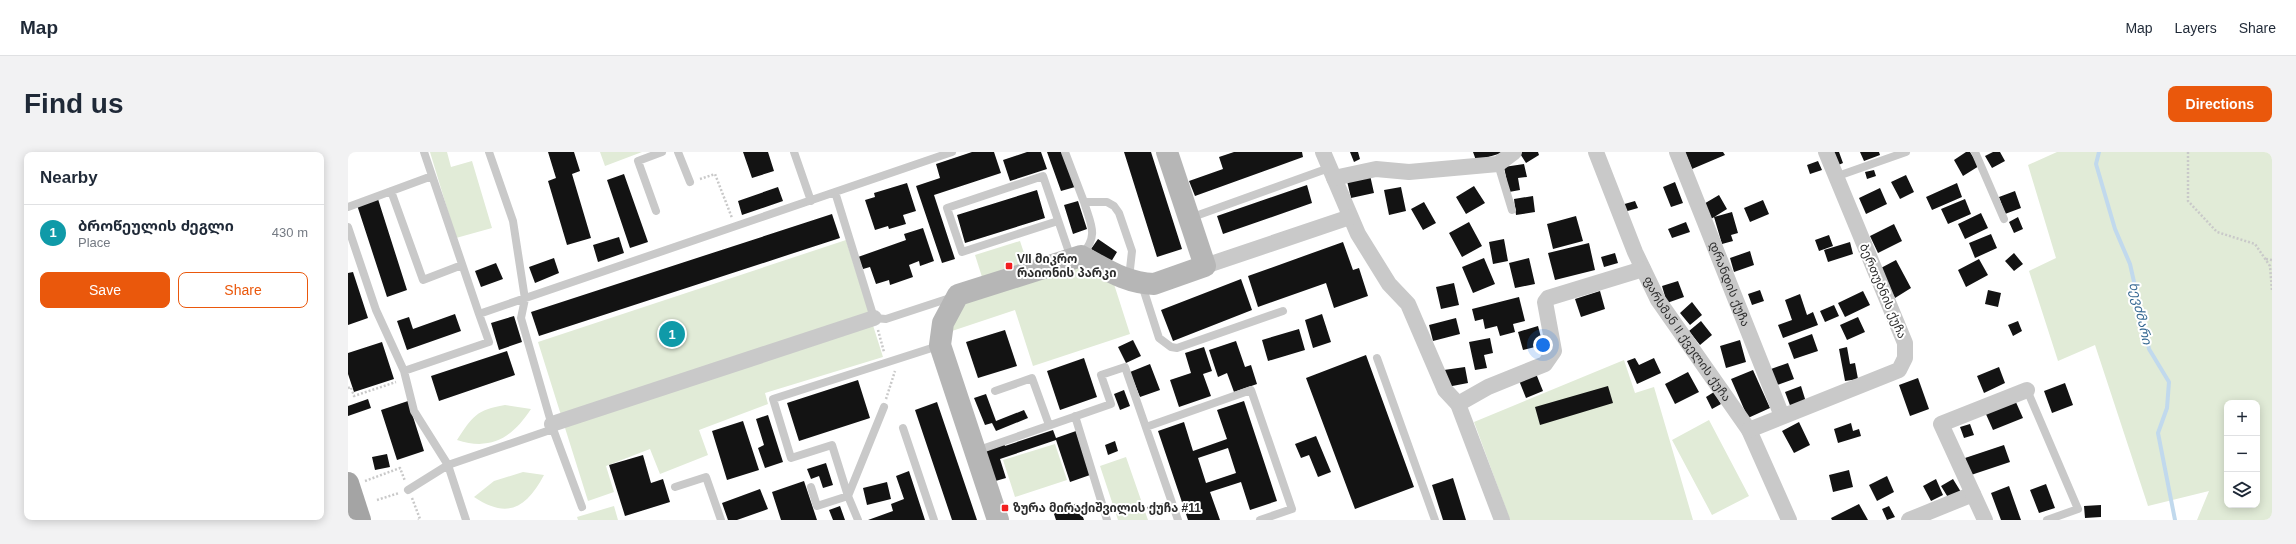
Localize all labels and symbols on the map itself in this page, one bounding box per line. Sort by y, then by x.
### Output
street label: დრანდის ქუჩა [1705,239,1753,328]
street label: ბერთუბნის ქუჩა [1857,242,1909,340]
place label: VII მიკრო რაიონის პარკი [1017,252,1116,280]
marker: VII მიკრო რაიონის პარკი [1004,261,1014,271]
street label: ფარსმან II ქველის ქუჩა [1641,274,1734,404]
water label: ხევძმარი [2125,280,2155,347]
pin: 1 [659,319,685,349]
your location [1533,335,1553,355]
place label: ზურა მირაქიშვილის ქუჩა #11 [1013,501,1201,516]
marker: ზურა მირაქიშვილის ქუჩა #11 [1000,503,1010,513]

